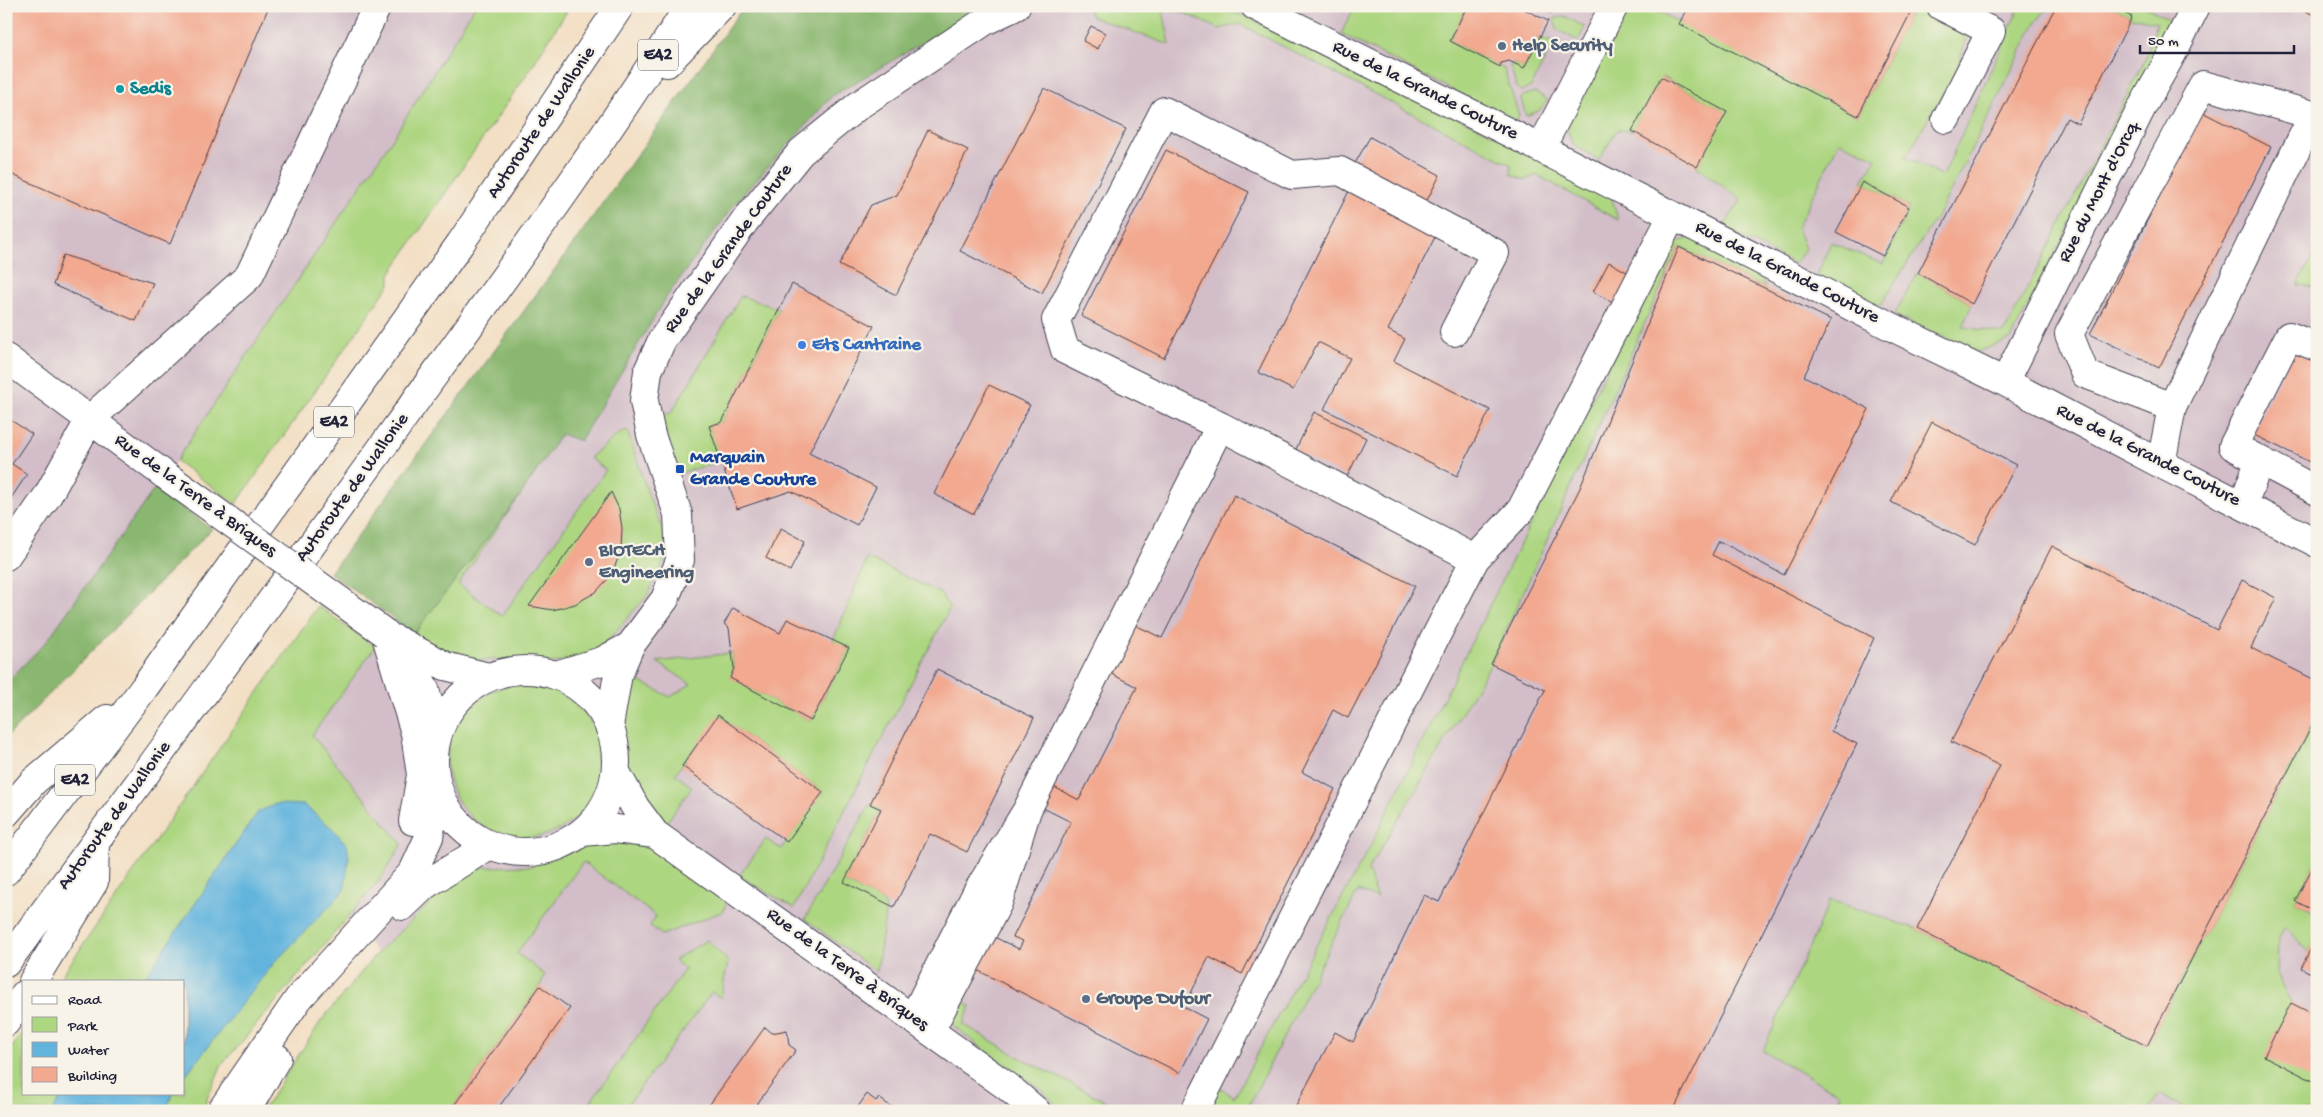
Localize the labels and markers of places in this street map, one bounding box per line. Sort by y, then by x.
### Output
place label: Help Security [1512,35,1613,58]
marker: Help Security [1496,40,1508,52]
place label: Sedis [130,78,172,101]
marker: Sedis [114,83,126,95]
place label: Ets Cantraine [812,334,922,357]
marker: Ets Cantraine [796,339,808,351]
place label: Marquain Grande Couture [690,447,817,492]
marker: Marquain Grande Couture [674,463,686,475]
place label: BIOTECH Engineering [598,540,694,585]
marker: BIOTECH Engineering [583,556,595,568]
place label: Groupe Dufour [1096,988,1212,1011]
marker: Groupe Dufour [1080,993,1092,1005]

